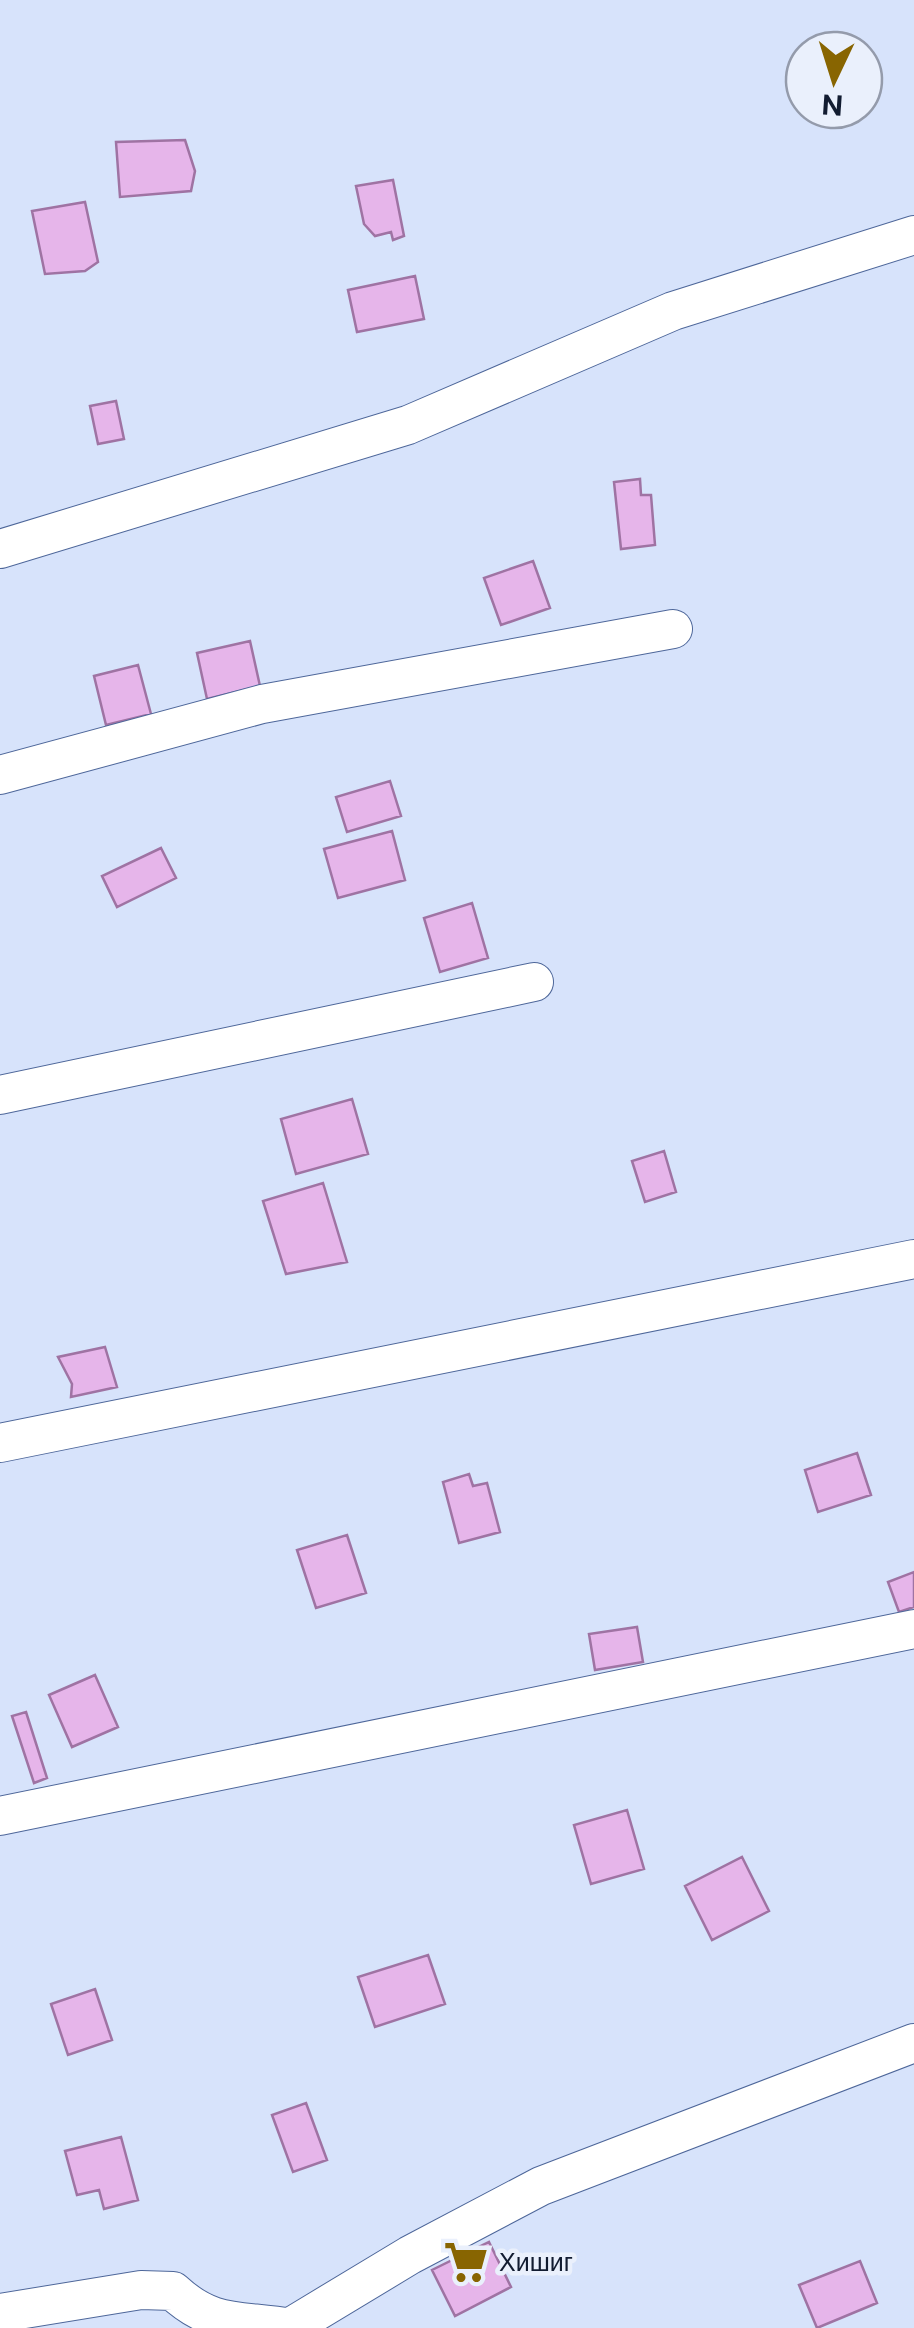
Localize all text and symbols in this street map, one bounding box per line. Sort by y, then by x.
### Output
north arrow [784,30,884,130]
text: N [820,88,844,123]
supermarket icon: Хишиг [442,2238,490,2286]
place label: Хишиг [499,2247,573,2277]

